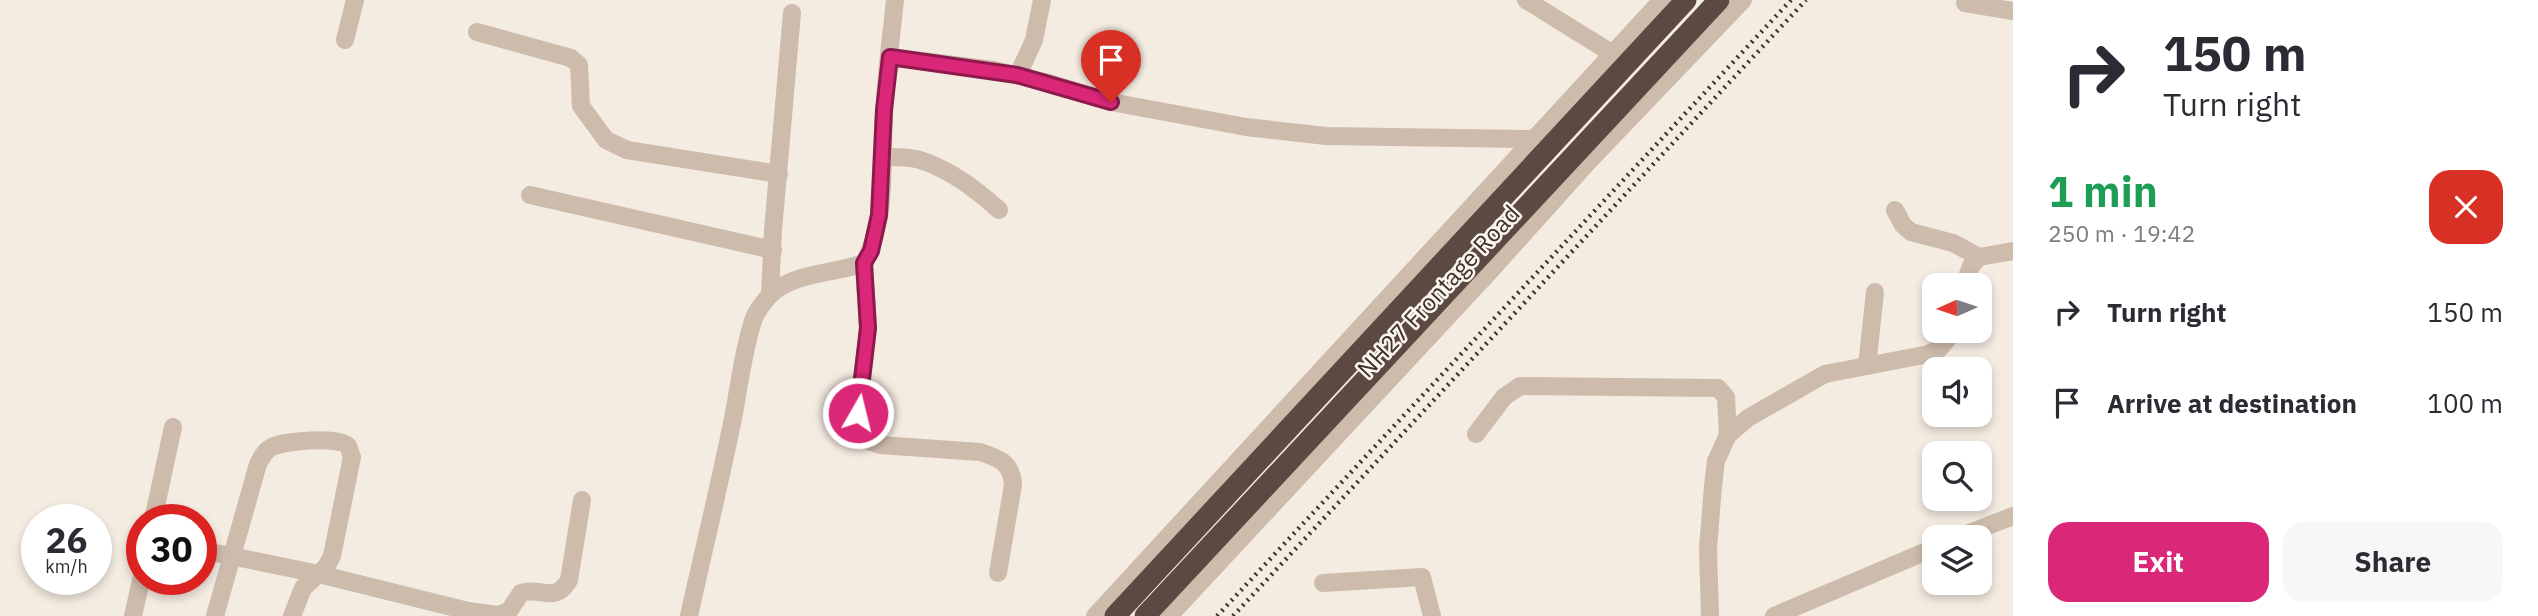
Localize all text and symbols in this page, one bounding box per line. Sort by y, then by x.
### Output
text: 150 m [2163,21,2307,84]
icon: right [2048,28,2139,119]
pin [1081,30,1141,102]
icon: arrive [1092,41,1130,79]
text: Turn right [2163,83,2301,125]
text: 1 min [2048,164,2158,219]
button: close [2429,170,2503,244]
street label: NH27 Frontage Road [1350,198,1526,384]
text: 250 m · 19:42 [2048,218,2195,248]
north arrow [1922,273,1992,343]
map controls [1922,273,1992,595]
icon: right [2048,293,2086,331]
text: Turn right [2107,295,2226,329]
text: 150 m [2427,295,2503,329]
button: sound [1922,357,1992,427]
position arrow [821,376,895,450]
icon: arrive [2048,384,2086,422]
text: Arrive at destination [2107,386,2357,420]
text: 100 m [2427,386,2503,420]
button: search [1922,441,1992,511]
speed limit sign: 30 [126,504,217,595]
text: 26 [45,517,88,563]
button: Exit [2048,522,2269,602]
button: Share [2283,522,2503,602]
button: layers [1922,525,1992,595]
text: km/h [45,555,88,578]

